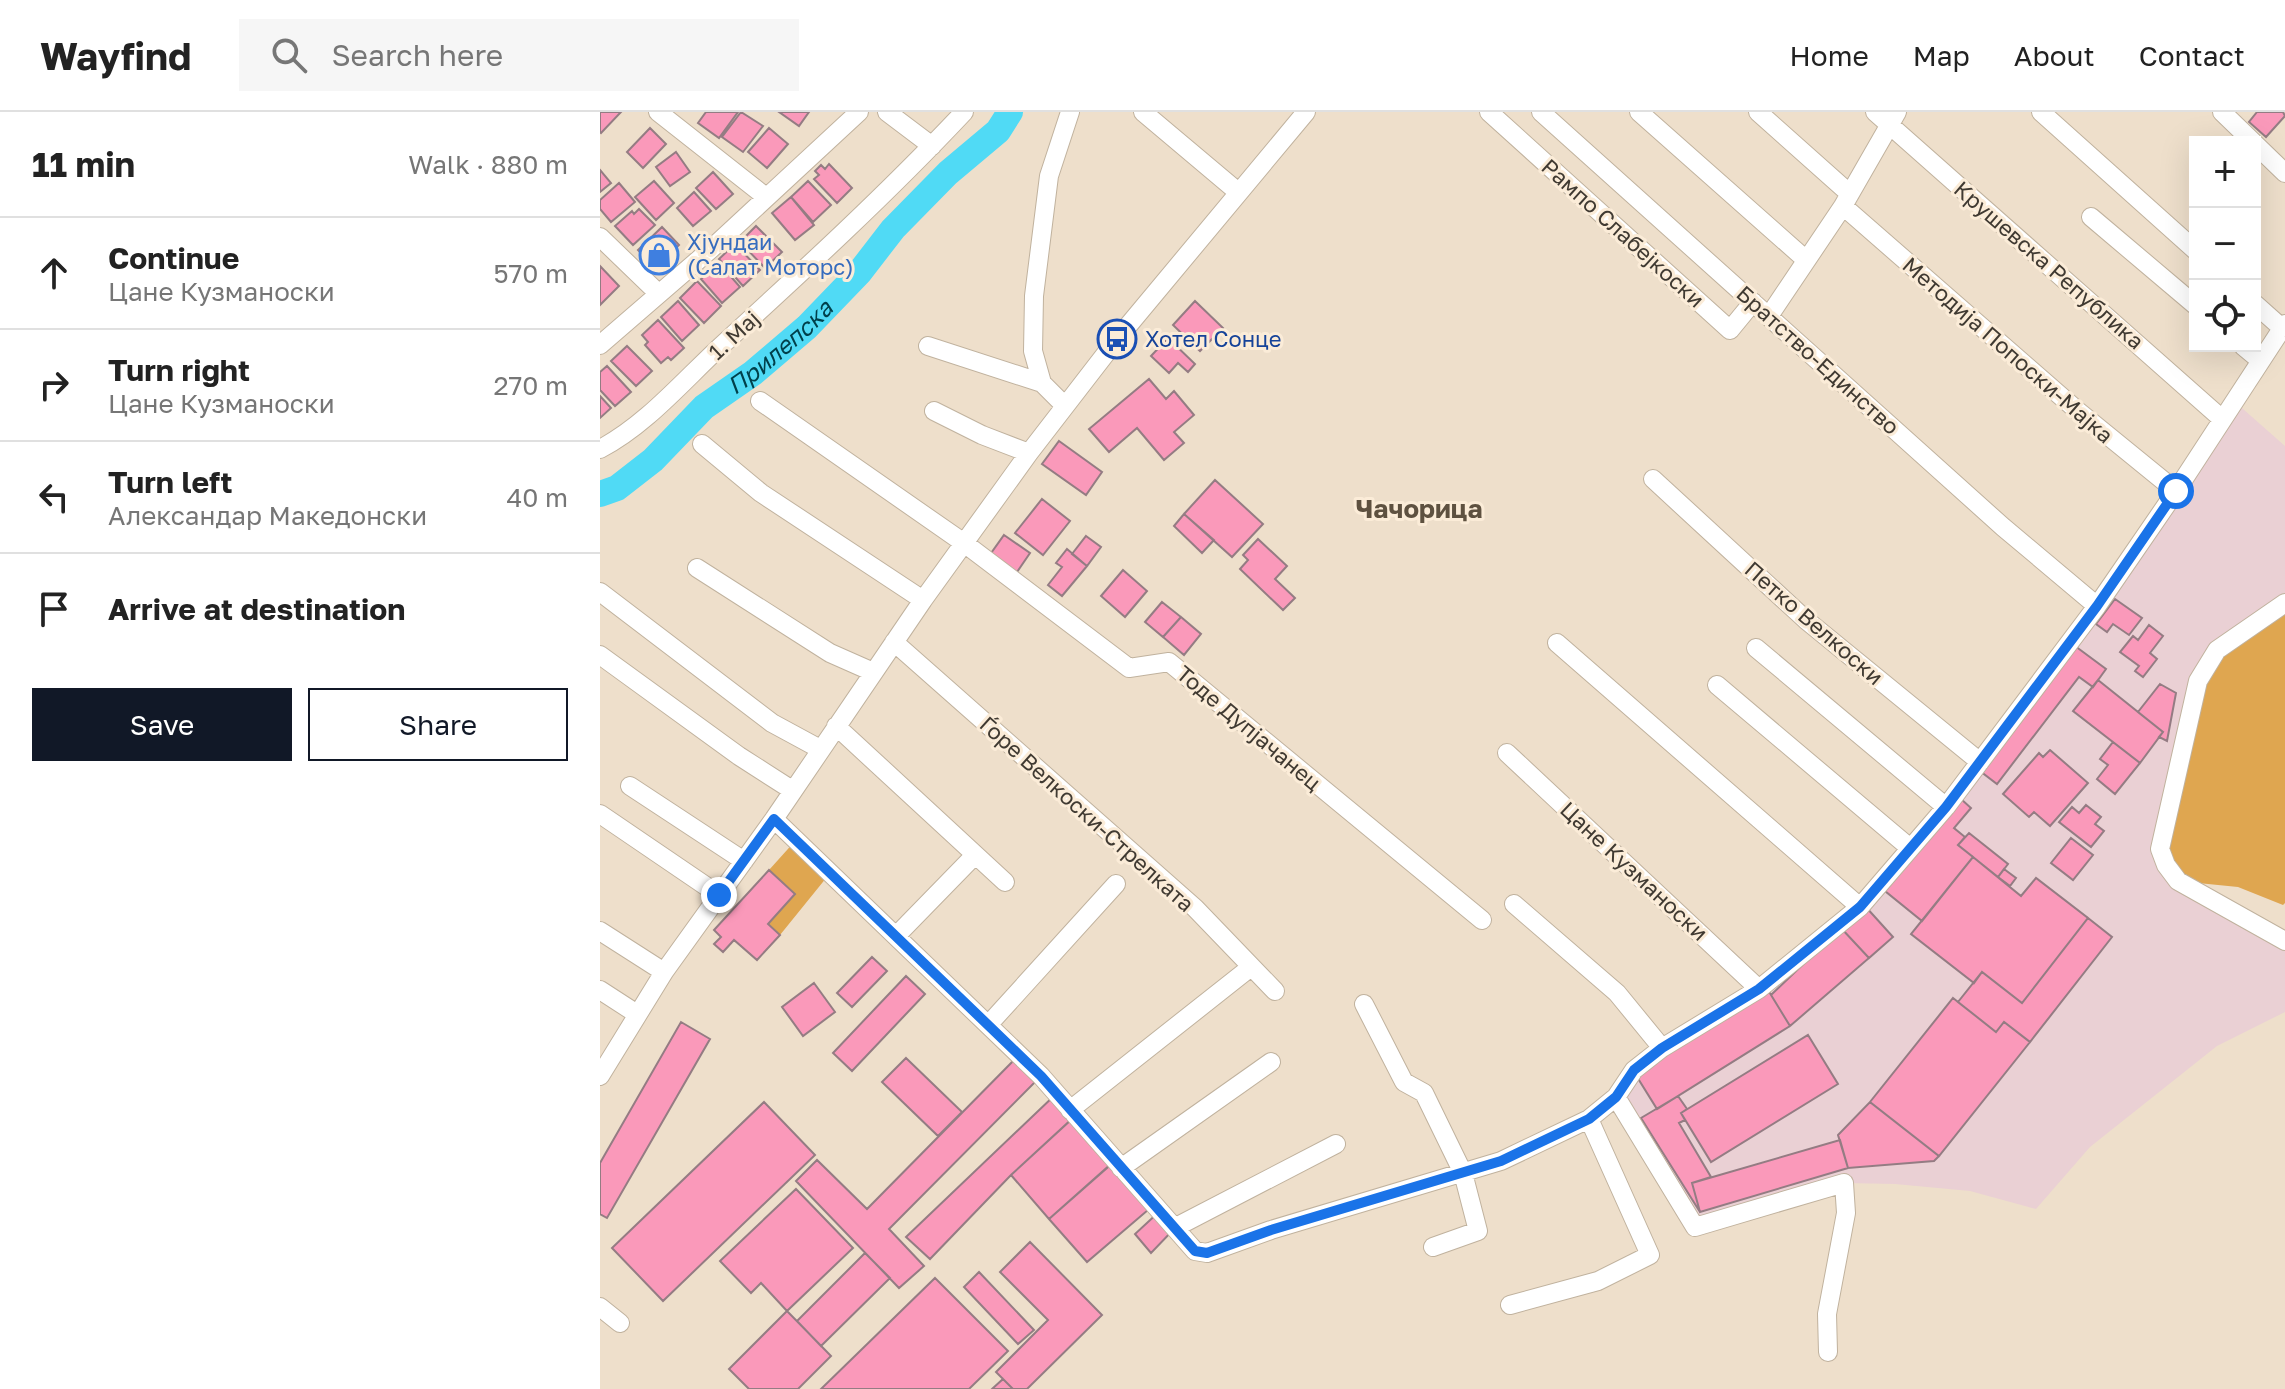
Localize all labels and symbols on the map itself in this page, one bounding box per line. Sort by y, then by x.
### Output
street label: Рампо Слабејкоски [1536,153,1710,313]
street label: Крушевска Република [1949,175,2150,354]
place label: Хјундаи (Салат Моторс) [687,228,854,280]
shop icon: Хјундаи (Салат Моторс) [638,234,680,276]
street label: Методија Попоски-Мајка [1898,251,2119,448]
street label: Братство-Единство [1731,279,1905,440]
water label: Прилепска [721,292,839,400]
street label: 1. Мај [702,304,765,365]
bus stop icon: Хотел Сонце [1096,318,1138,360]
place label: Хотел Сонце [1145,325,1282,352]
route start [2158,473,2194,509]
district label: Чачорица [1356,493,1482,524]
street label: Петко Велкоски [1740,555,1889,690]
street label: Тоде Дупјачанец [1172,659,1327,796]
street label: Ѓоре Велкоски-Стрелката [975,710,1200,917]
street label: Цане Кузманоски [1555,795,1714,946]
route end [701,877,737,913]

